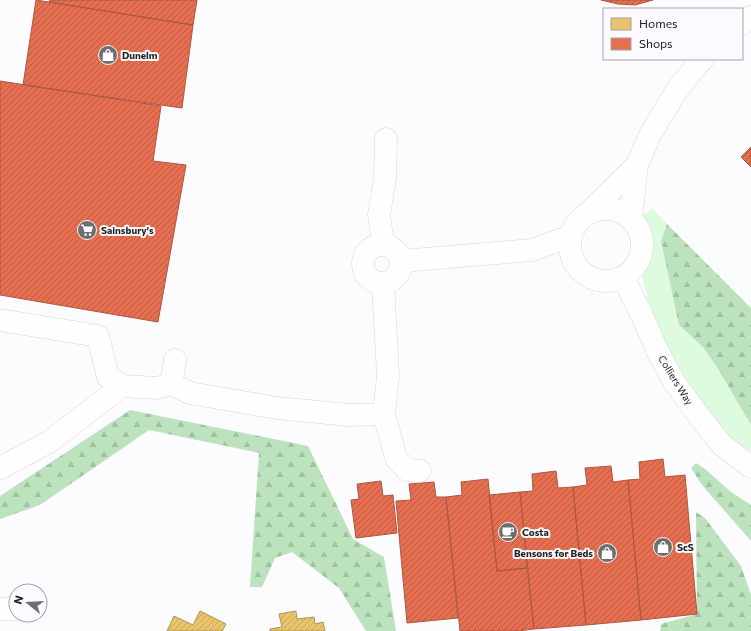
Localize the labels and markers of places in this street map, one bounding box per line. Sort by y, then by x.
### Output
shop icon: Dunelm [97,44,119,66]
place label: Dunelm [122,49,158,61]
supermarket icon: Sainsbury's [76,219,98,241]
place label: Sainsbury's [101,224,154,236]
cafe icon: Costa [497,521,519,543]
place label: Costa [522,526,549,538]
shop icon: ScS [652,536,674,558]
place label: ScS [677,541,694,553]
shop icon: Bensons for Beds [596,542,618,564]
place label: Bensons for Beds [514,547,593,559]

